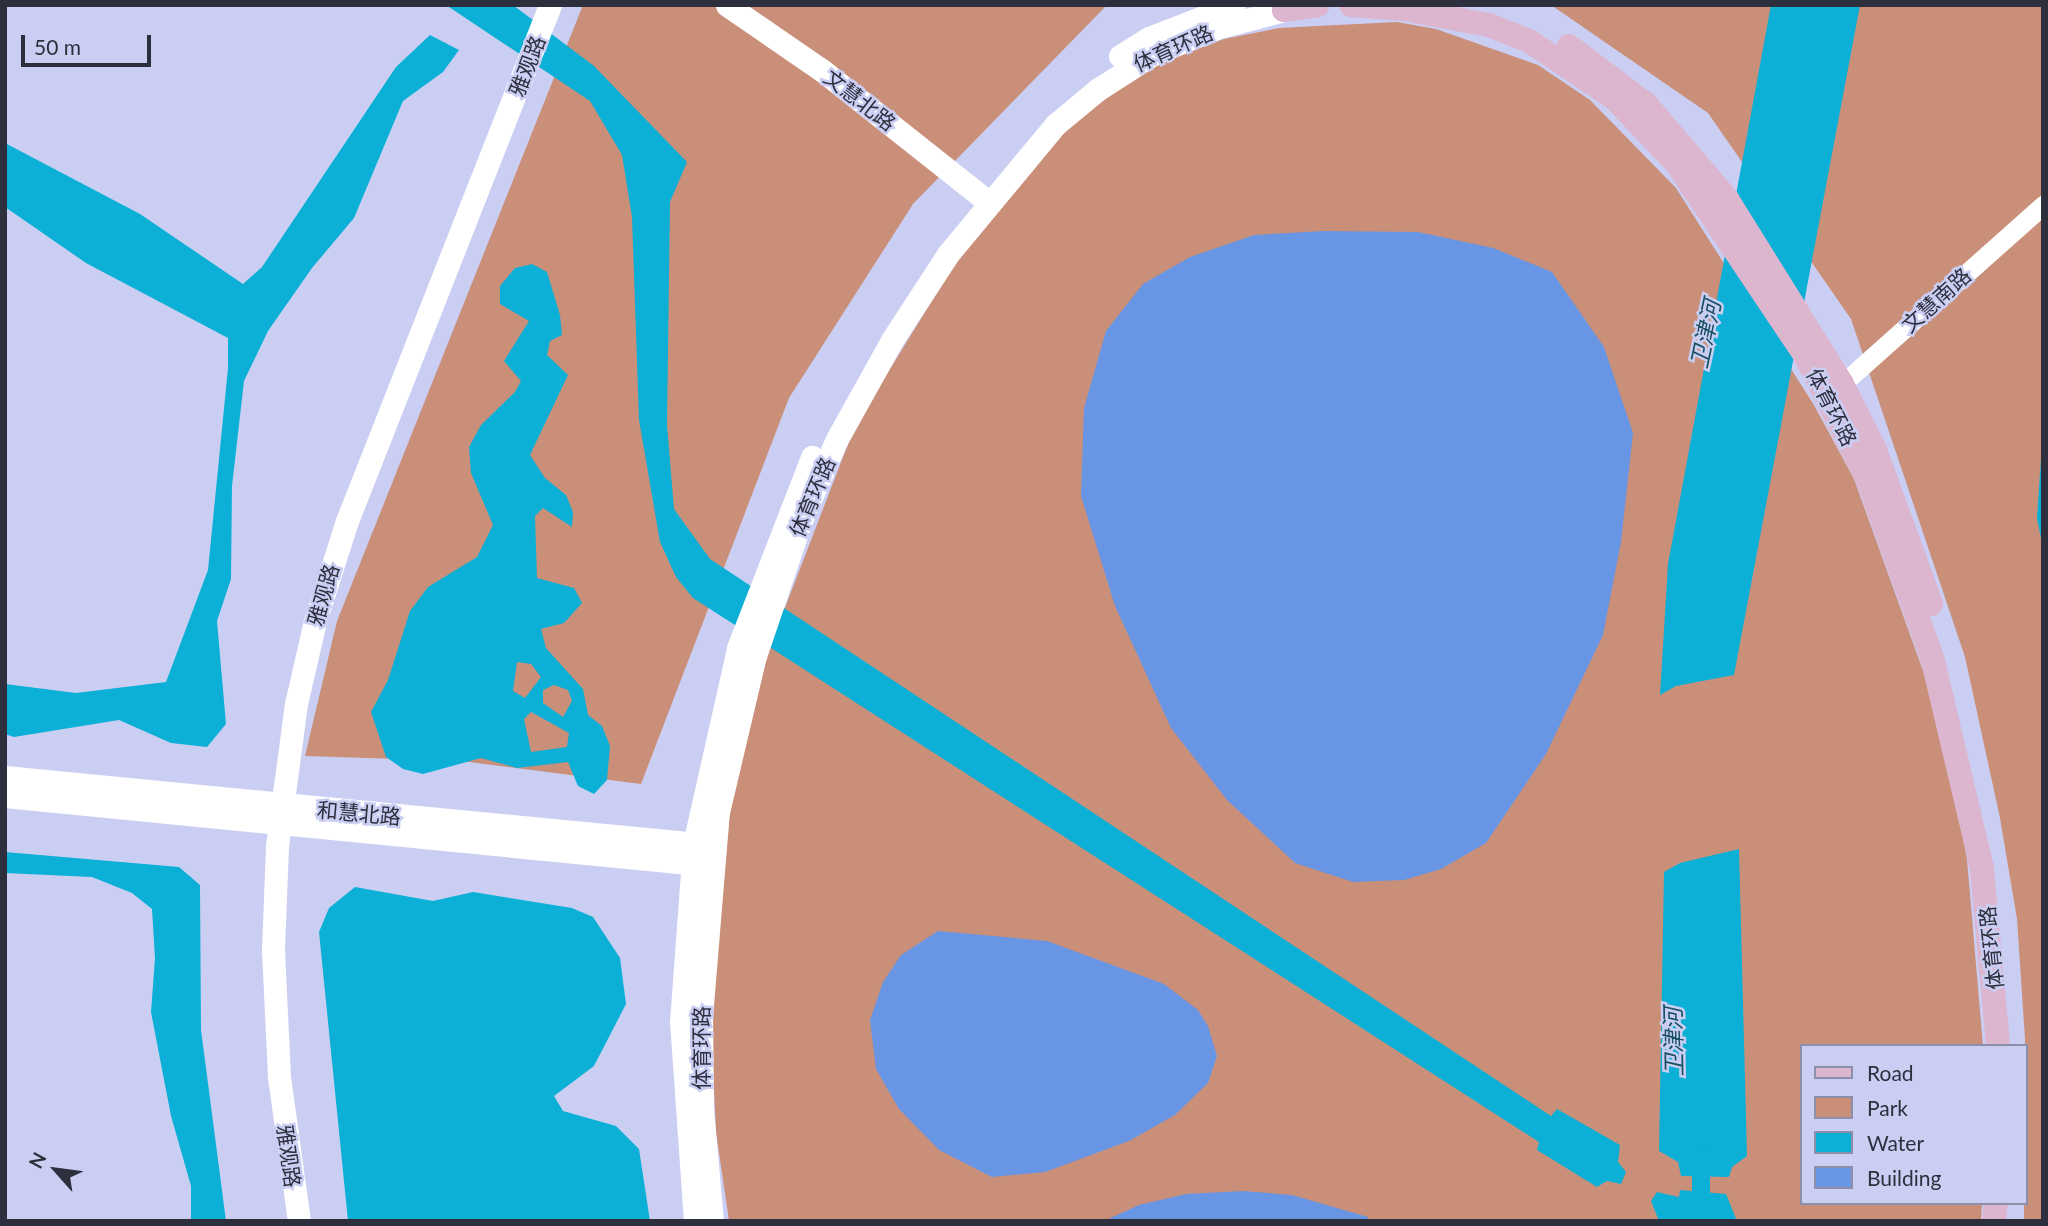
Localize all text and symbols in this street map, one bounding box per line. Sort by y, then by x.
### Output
street label: 体育环路 [1130,19,1216,77]
scale bar [24,21,154,65]
street label: 雅观路 [504,32,550,100]
text: 50 m [34,34,81,59]
street label: 文慧北路 [819,64,901,136]
street label: 文慧南路 [1896,263,1976,337]
water label: 卫津河 [1684,297,1726,371]
street label: 体育环路 [1802,364,1862,450]
street label: 体育环路 [784,453,840,541]
street label: 雅观路 [302,561,344,629]
street label: 和慧北路 [316,797,402,829]
street label: 体育环路 [1974,905,2008,991]
street label: 体育环路 [688,1006,714,1090]
water label: 卫津河 [1659,1007,1687,1077]
legend [1800,1044,2027,1205]
text: Road [1867,1060,1914,1085]
text: Park [1867,1095,1908,1120]
street label: 雅观路 [272,1123,306,1189]
text: Water [1867,1130,1924,1155]
north arrow [21,1135,91,1205]
text: N [23,1148,51,1172]
text: Building [1867,1165,1942,1190]

